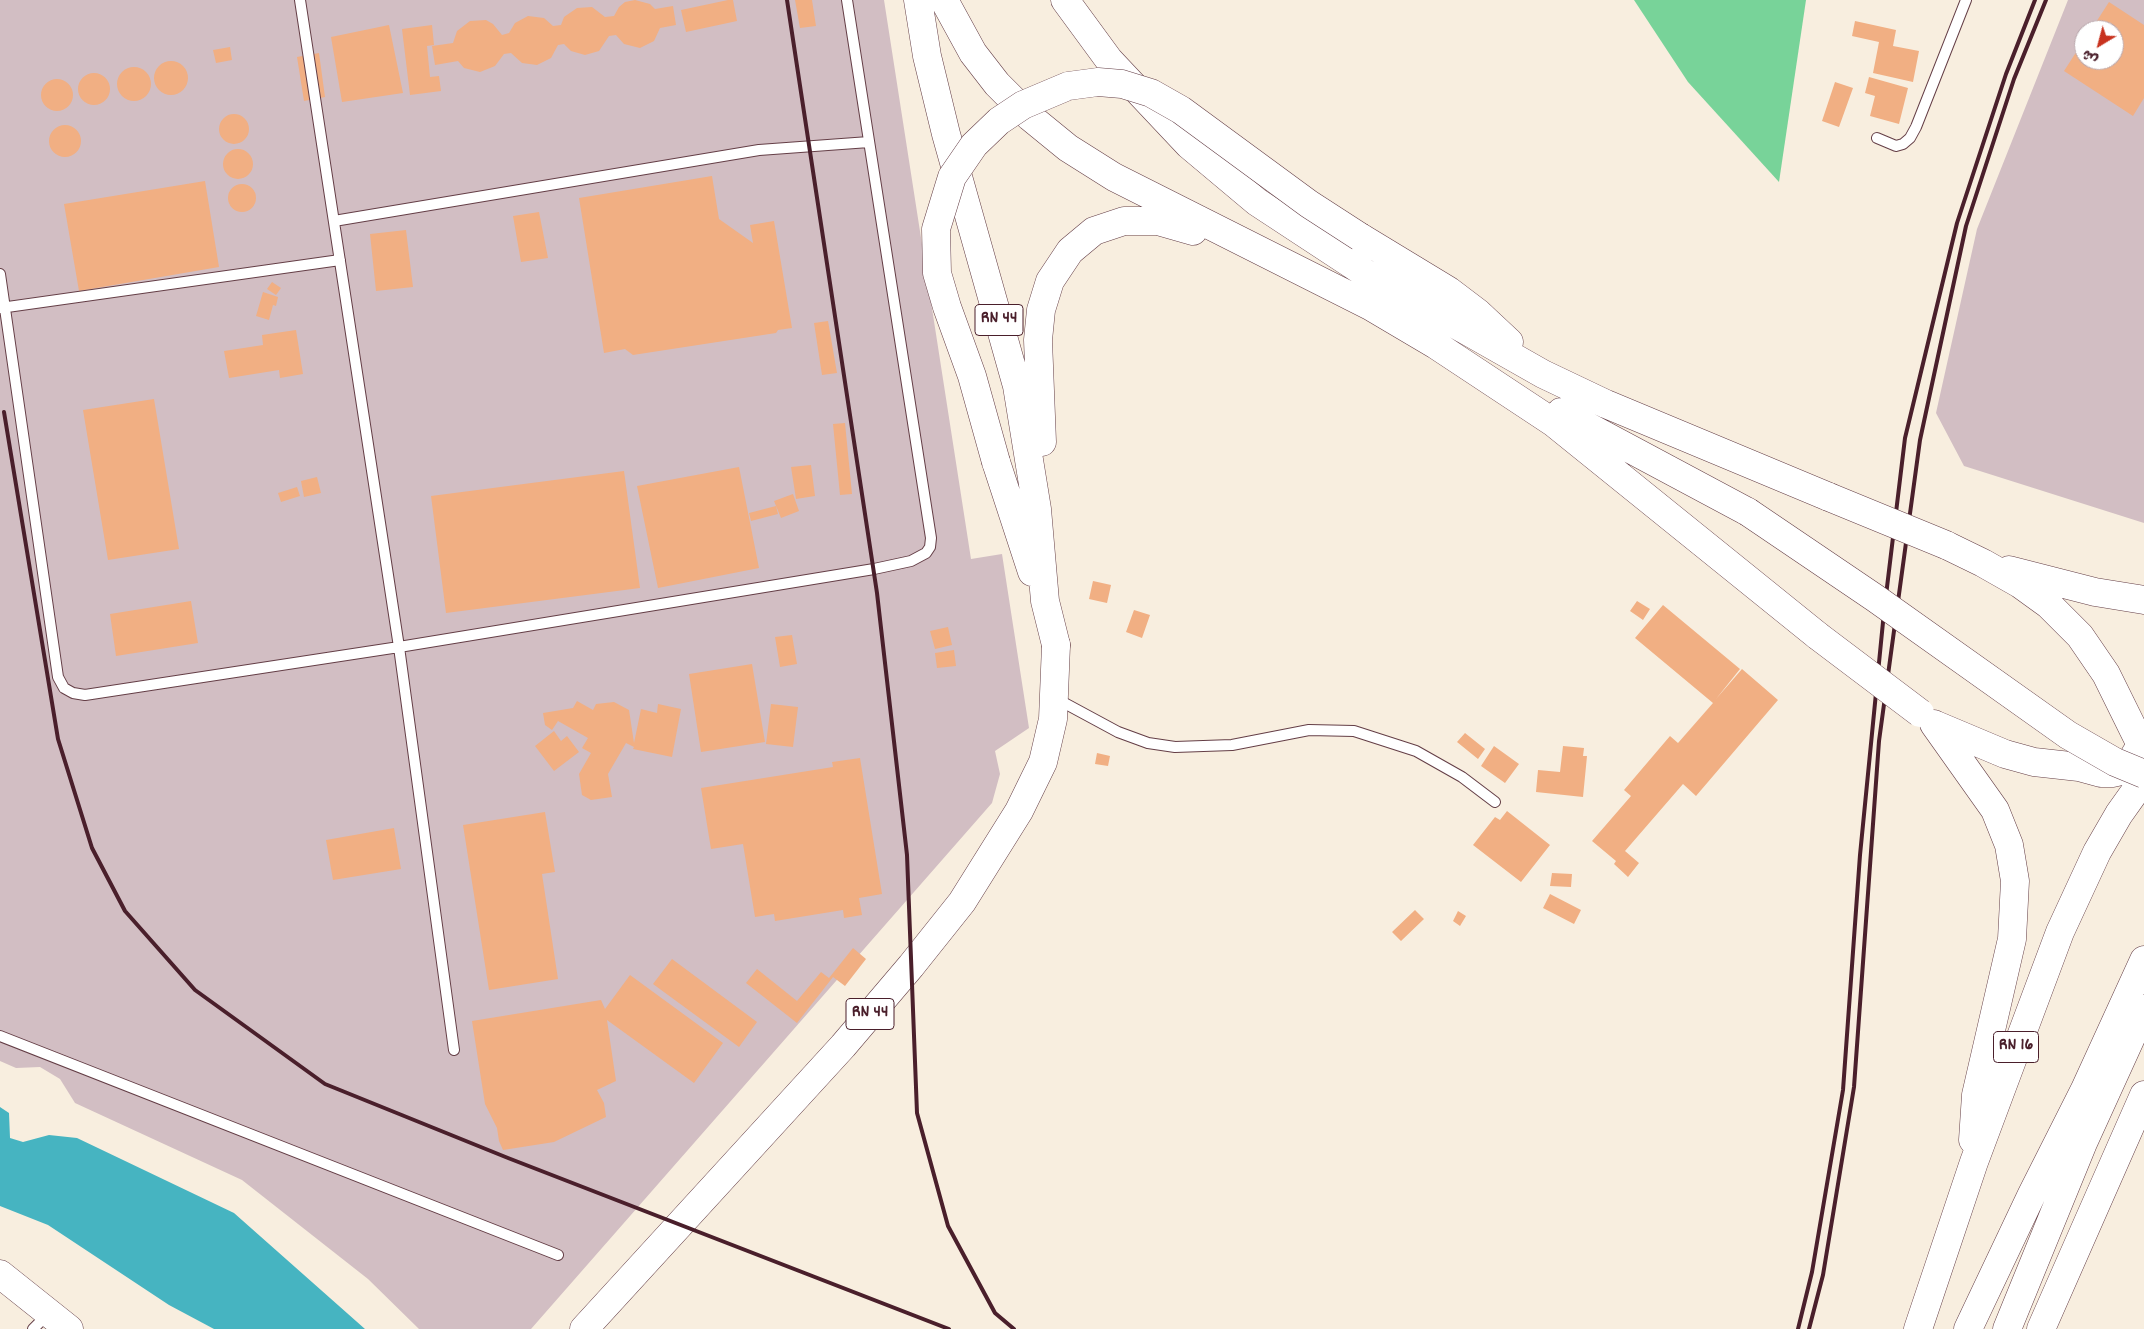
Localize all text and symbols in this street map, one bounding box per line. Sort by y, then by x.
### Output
north arrow [2074,20,2124,70]
text: ش [2078,44,2103,69]
road number: RN 44 [975,304,1023,336]
road number: RN 44 [846,999,894,1030]
road number: RN 16 [1994,1032,2038,1062]

